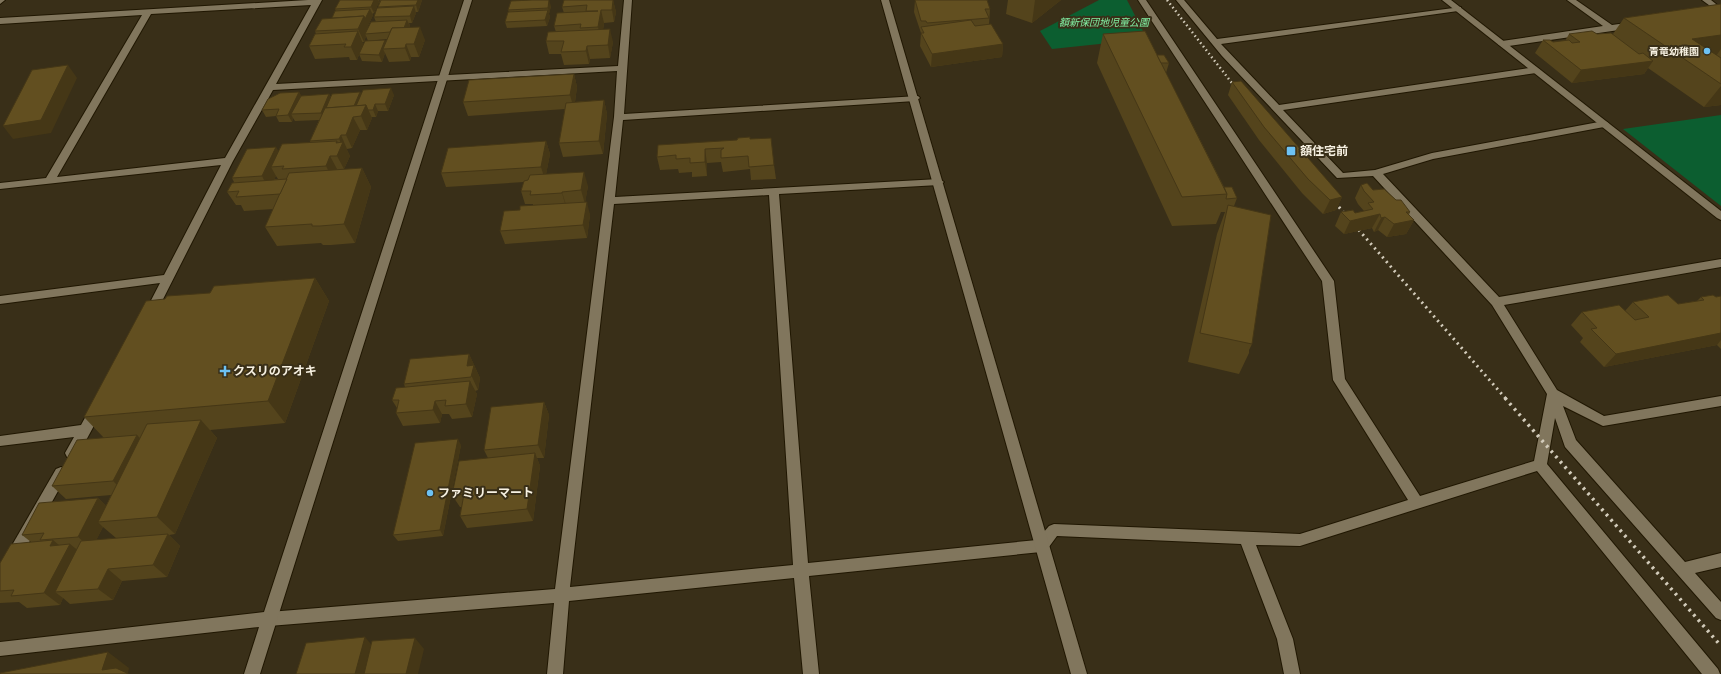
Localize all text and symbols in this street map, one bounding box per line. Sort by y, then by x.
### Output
park label: 額新保団地児童公園 [1059,16,1151,29]
place label: 青竜幼稚園 [1649,45,1699,58]
marker: 青竜幼稚園 [1702,46,1712,56]
place label: 額住宅前 [1300,143,1348,158]
marker: 額住宅前 [1285,145,1297,157]
place label: クスリのアオキ [233,363,317,378]
marker: クスリのアオキ [220,366,230,376]
place label: ファミリーマート [438,485,534,500]
marker: ファミリーマート [425,488,435,498]

